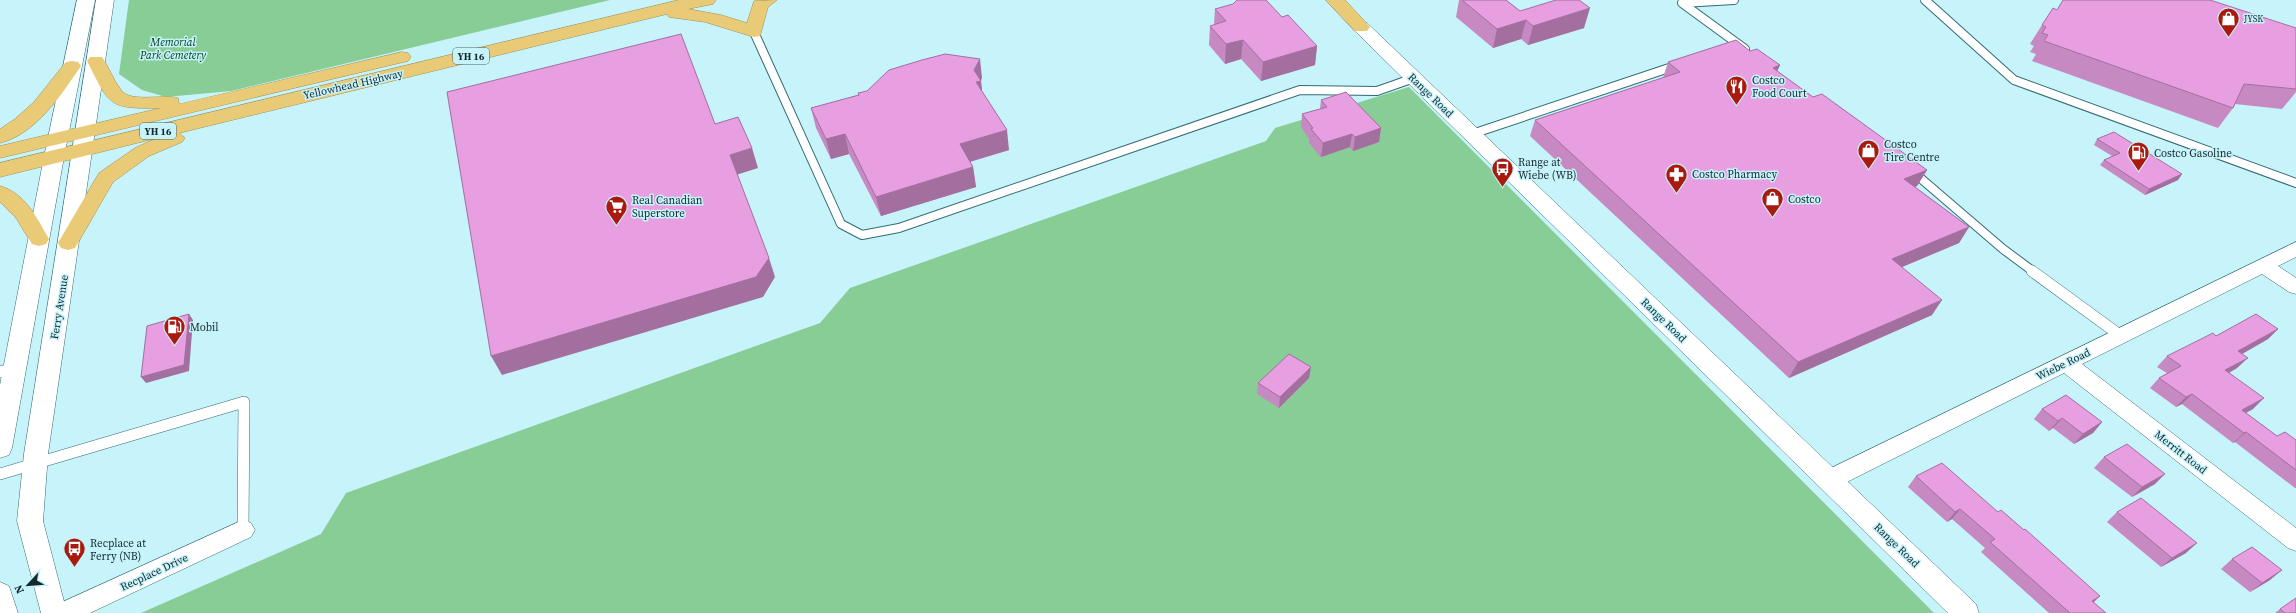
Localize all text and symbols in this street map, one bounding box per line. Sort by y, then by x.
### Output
shop icon: JYSK [2216,6,2242,39]
place label: JYSK [2243,13,2263,25]
park label: Memorial Park Cemetery [139,35,207,63]
road number: YH 16 [453,48,489,64]
street label: Yellowhead Highway [302,66,405,103]
street label: Range Road [1405,70,1457,121]
restaurant icon: Costco Food Court [1723,73,1749,106]
place label: Costco Food Court [1752,73,1807,101]
road number: YH 16 [140,123,176,139]
shop icon: Costco Tire Centre [1855,137,1881,170]
place label: Costco Tire Centre [1884,137,1940,165]
fuel station icon: Costco Gasoline [2126,140,2152,173]
place label: Costco Gasoline [2154,146,2232,161]
bus stop icon: Range at Wiebe (WB) [1490,155,1516,188]
place label: Range at Wiebe (WB) [1518,155,1576,183]
pharmacy icon: Costco Pharmacy [1663,161,1689,194]
place label: Costco Pharmacy [1692,167,1777,182]
shop icon: Costco [1760,186,1786,219]
place label: Costco [1788,192,1821,207]
supermarket icon: Real Canadian Superstore [603,193,629,226]
place label: Real Canadian Superstore [632,193,703,221]
street label: Ferry Avenue [47,273,72,340]
street label: Range Road [1638,295,1690,346]
fuel station icon: Mobil [162,314,188,347]
place label: Mobil [190,320,219,335]
street label: Wiebe Road [2034,345,2094,384]
street label: Merritt Road [2151,427,2211,478]
street label: Range Road [1871,520,1923,571]
bus stop icon: Recplace at Ferry (NB) [62,536,88,569]
place label: Recplace at Ferry (NB) [90,536,146,564]
street label: Recplace Drive [118,550,191,595]
north arrow [8,565,48,605]
text: N [11,582,28,596]

